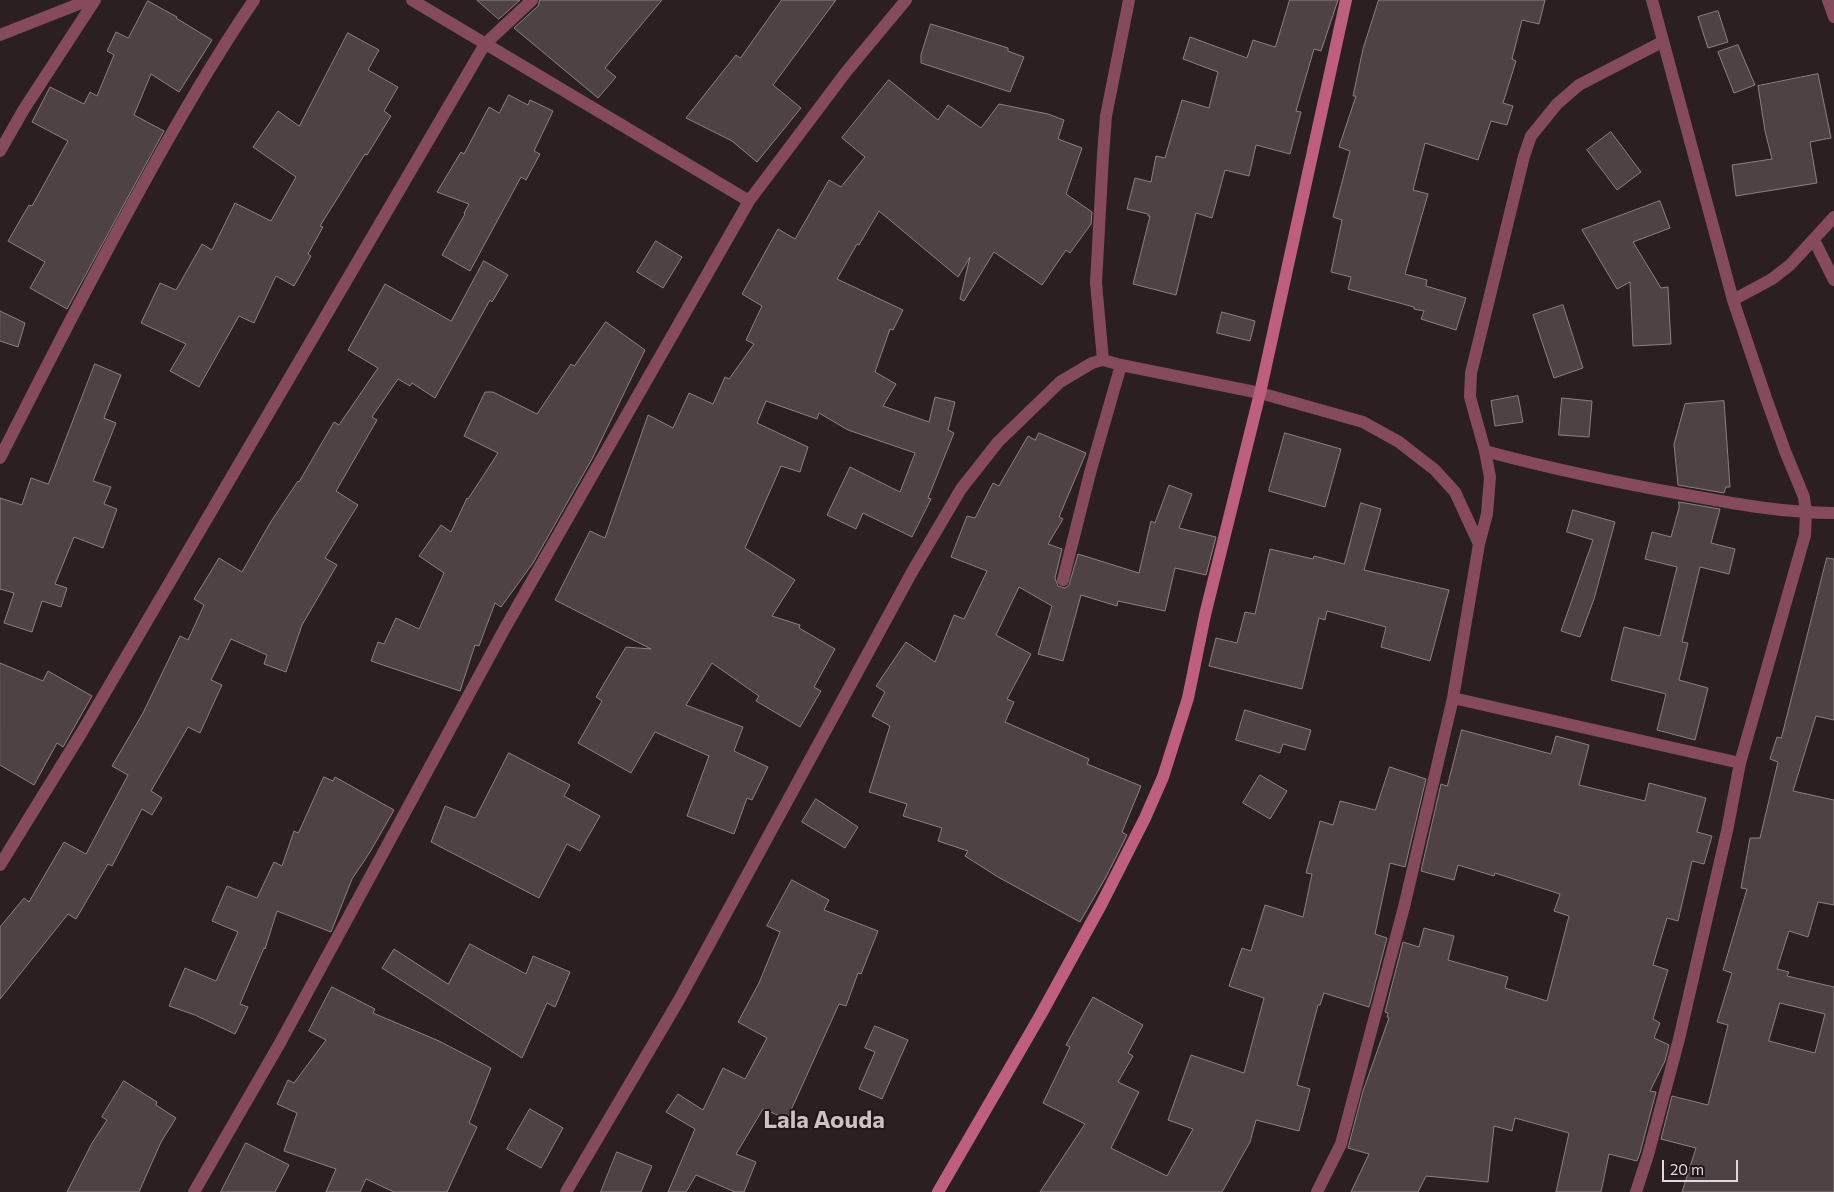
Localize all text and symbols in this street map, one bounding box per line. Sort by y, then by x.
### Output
district label: Lala Aouda [763,1106,885,1134]
scale bar [1664,1150,1740,1182]
text: 20 m [1670,1160,1704,1178]

